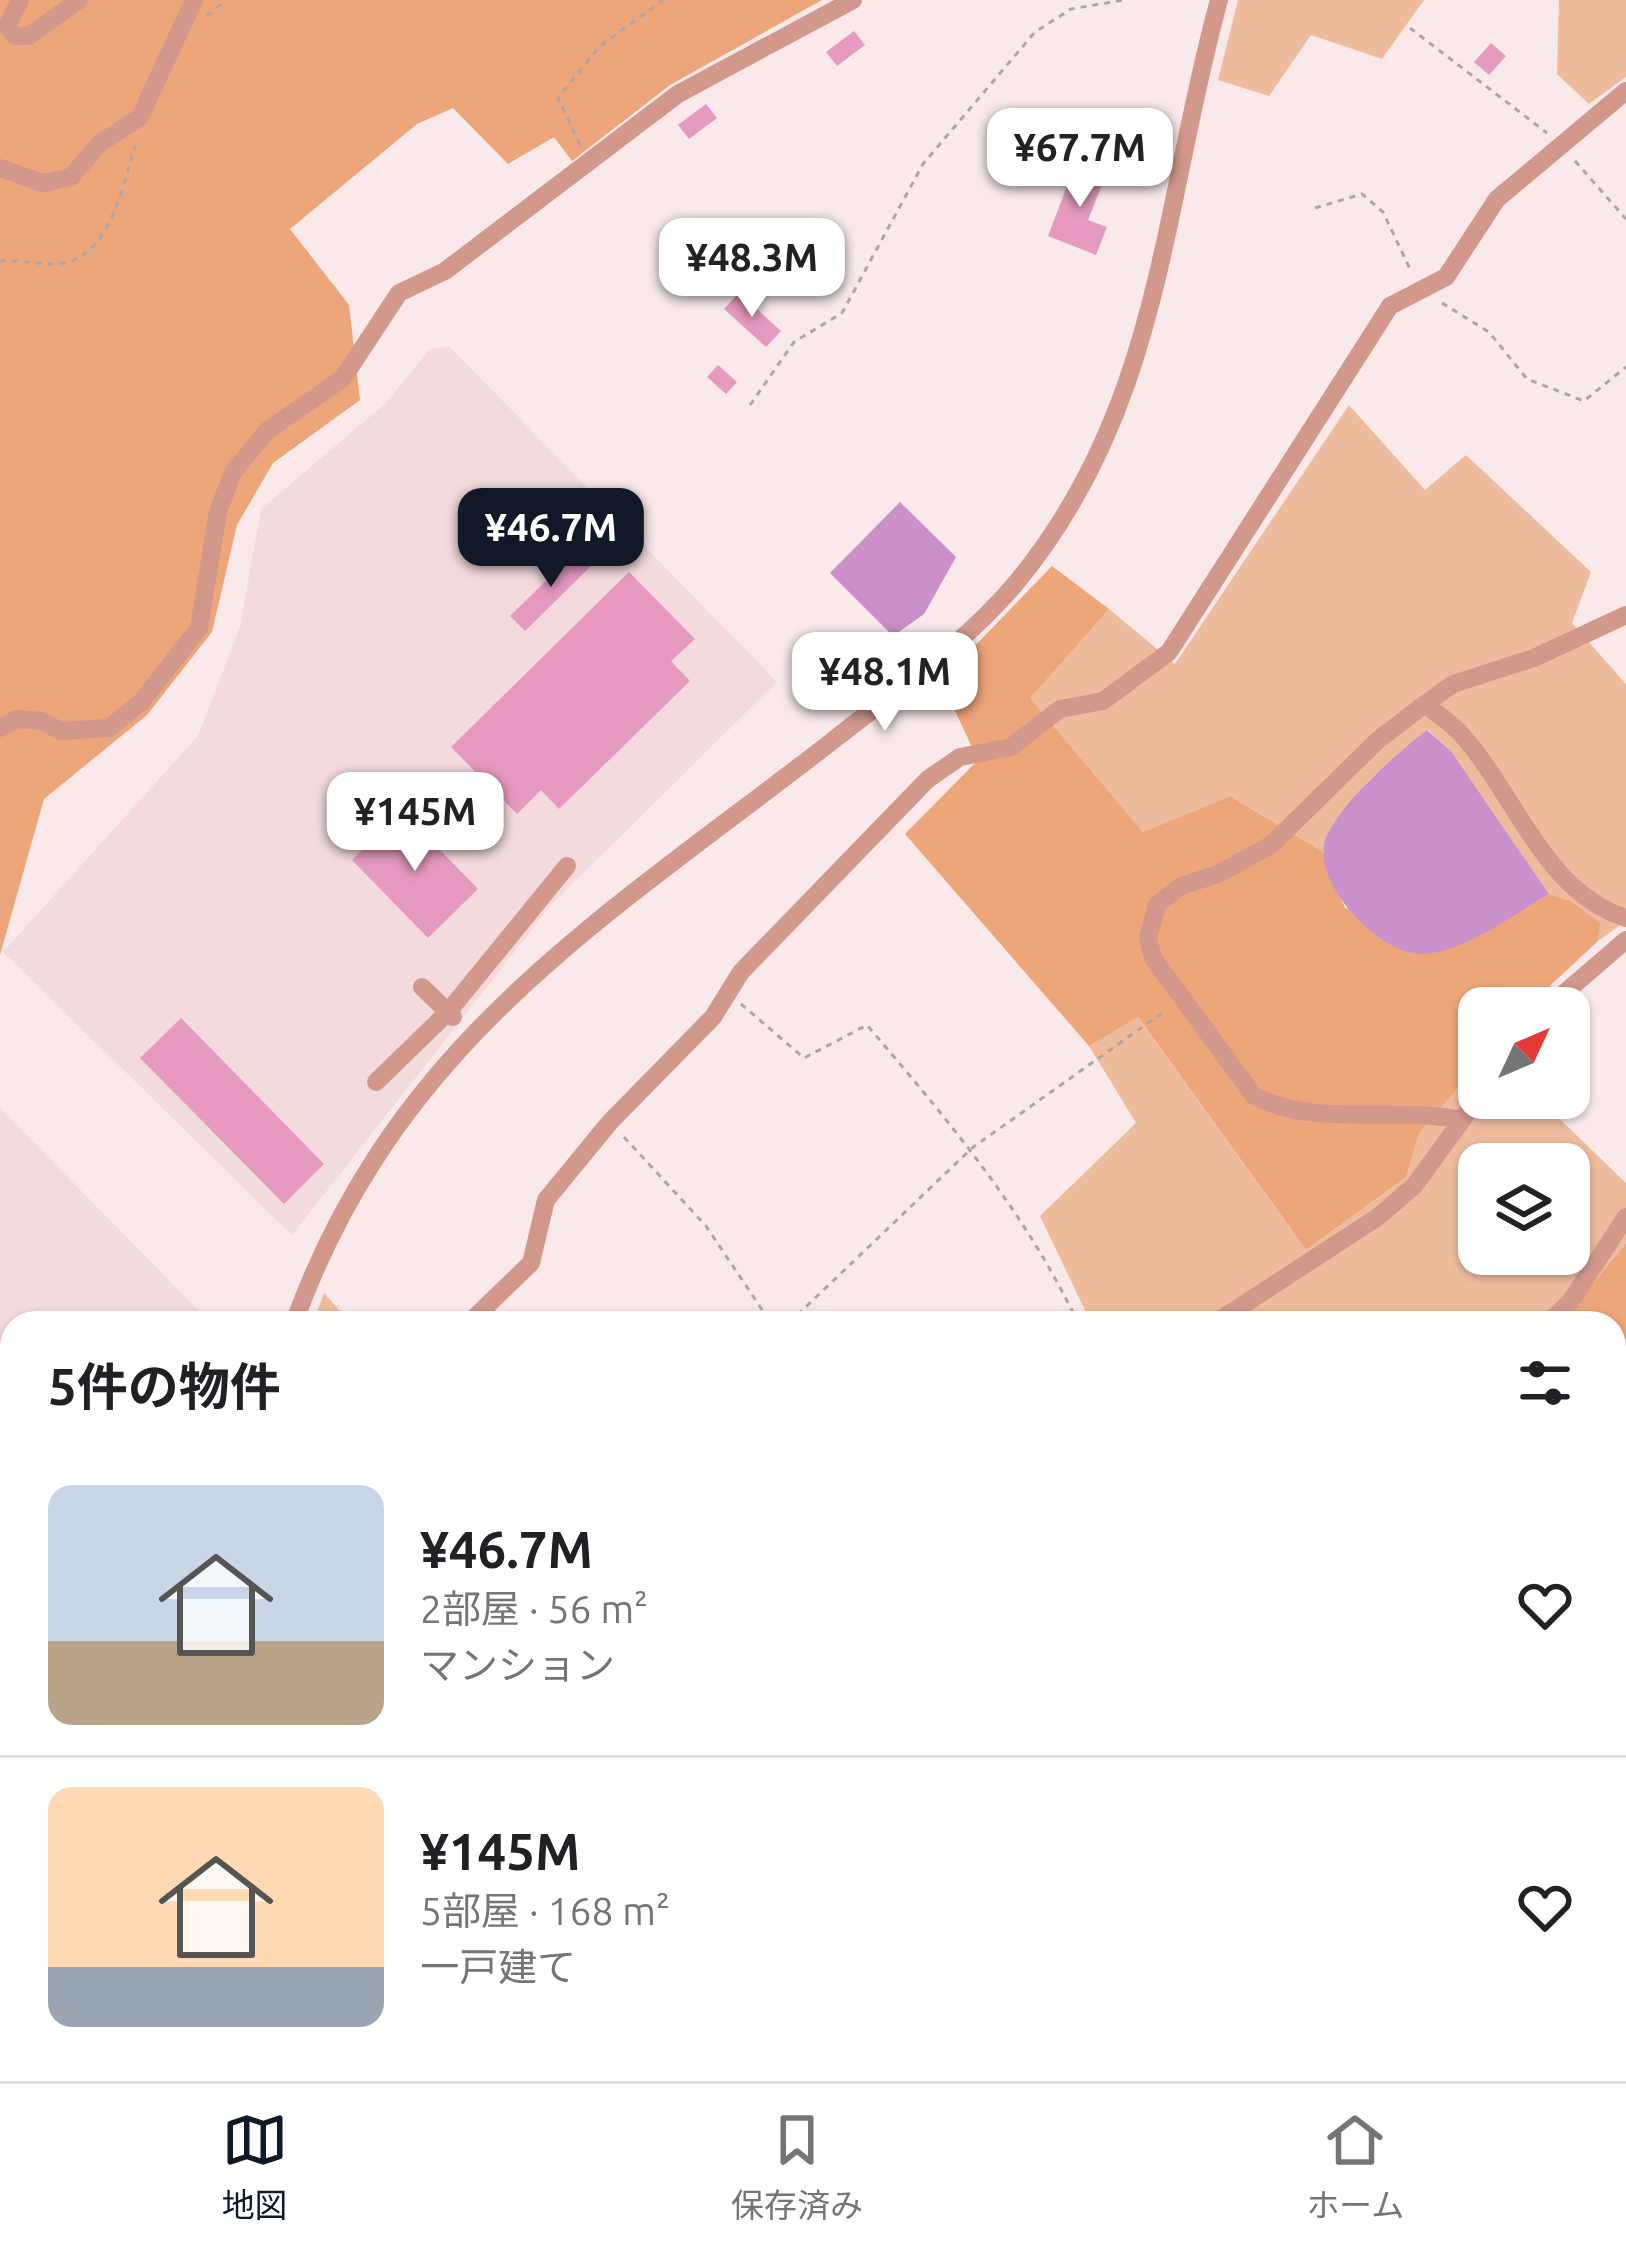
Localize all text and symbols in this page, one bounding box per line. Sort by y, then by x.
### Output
pin: ¥67.7M [982,108,1178,210]
text: ¥67.7M [1014,125,1146,168]
pin: ¥48.3M [654,218,850,320]
text: ¥48.3M [686,235,818,278]
pin: ¥46.7M [453,488,649,590]
text: ¥46.7M [485,505,617,548]
pin: ¥48.1M [787,632,983,734]
text: ¥48.1M [819,649,951,692]
pin: ¥145M [331,772,499,874]
text: ¥145M [354,789,476,832]
north arrow [1458,987,1590,1119]
map controls [1458,987,1590,1275]
button: layers [1458,1143,1590,1275]
icon: filters [1512,1350,1578,1416]
text: 5件の物件 [48,1357,281,1415]
text: ¥46.7M [420,1520,593,1578]
icon: home [144,1533,288,1677]
icon: heart [1512,1572,1578,1638]
text: 2部屋 · 56 m² [420,1587,648,1630]
text: マンション [420,1643,615,1686]
text: ¥145M [420,1822,580,1880]
icon: home [144,1835,288,1979]
icon: heart [1512,1874,1578,1940]
text: 5部屋 · 168 m² [420,1889,670,1932]
text: 一戸建て [420,1945,576,1988]
tab: 地図 [222,2107,288,2227]
tab: 保存済み [731,2107,863,2227]
tab: ホーム [1306,2107,1404,2227]

